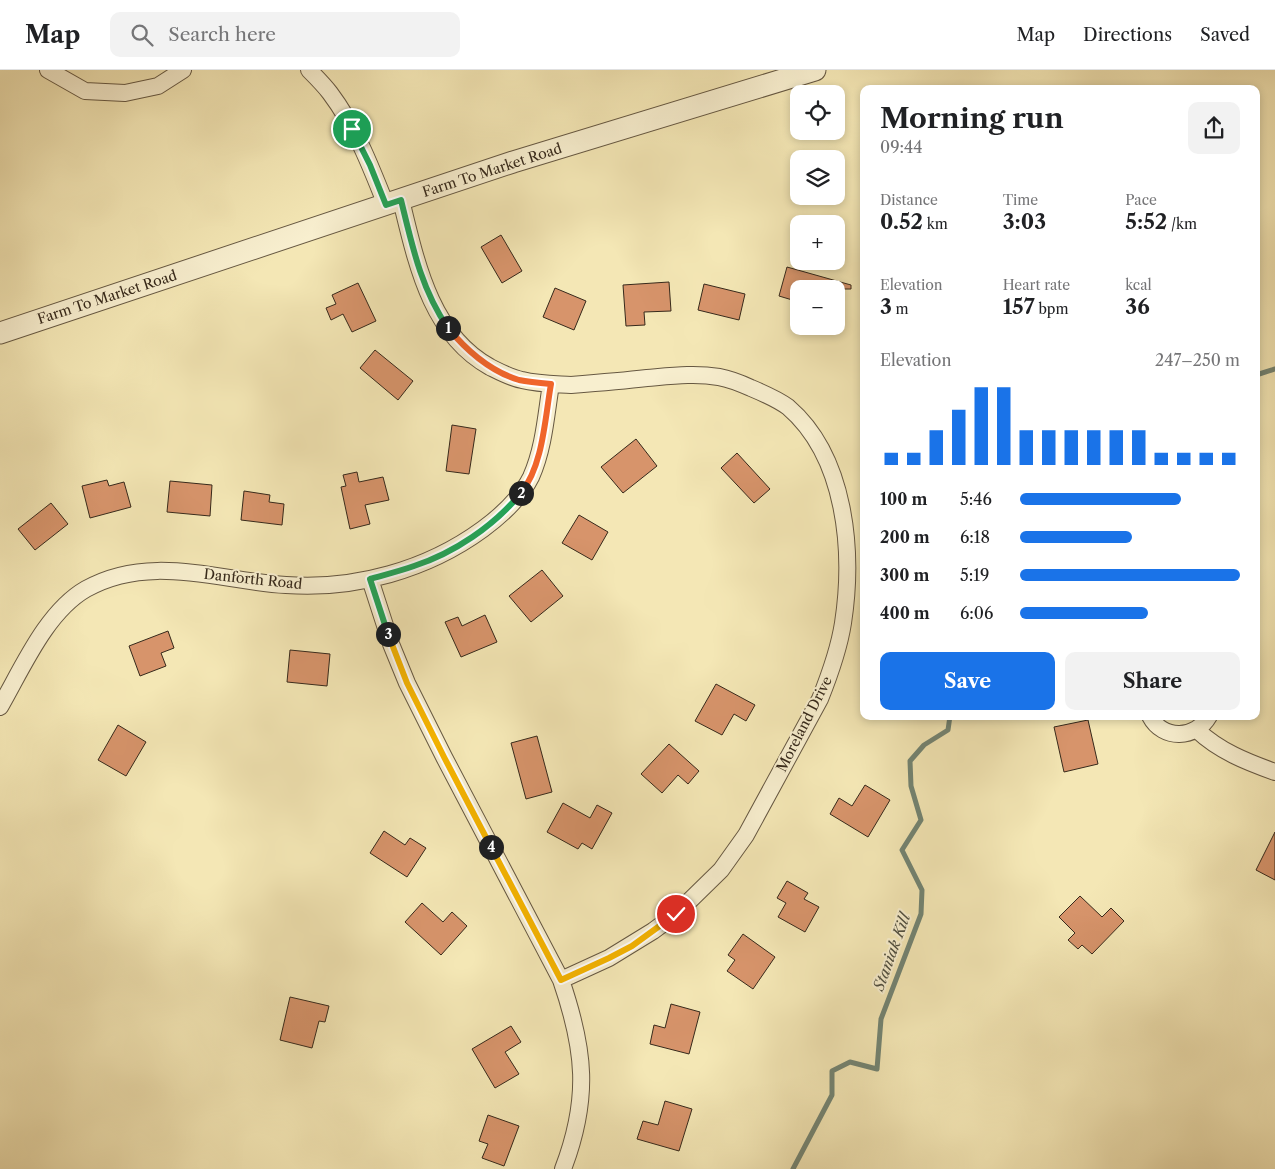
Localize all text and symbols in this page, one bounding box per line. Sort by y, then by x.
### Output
search box [110,12,460,57]
text: Map [25,20,80,49]
icon: search [128,21,156,49]
text: Search here [168,23,276,46]
text: Map [1016,24,1055,46]
text: Directions [1083,24,1172,46]
text: Saved [1200,24,1250,46]
map controls [790,85,845,335]
button: locate [790,85,845,140]
text: Morning run [880,101,1064,135]
button: share [1188,102,1240,154]
pin [331,108,373,150]
icon: arrive [338,115,366,143]
text: 09:44 [880,137,923,157]
street label: Farm To Market Road [420,139,565,201]
button: layers [790,150,845,205]
text: Distance [880,191,938,209]
text: Time [1003,191,1038,209]
text: Pace [1125,191,1157,209]
text: 0.52 [880,209,923,234]
text: 3:03 [1003,209,1046,234]
text: 5:52 [1125,209,1167,234]
button: + [790,215,845,270]
text: km [923,215,948,233]
text: /km [1167,215,1197,233]
street label: Farm To Market Road [35,266,180,328]
text: Elevation [880,276,943,294]
text: Heart rate [1003,276,1070,294]
text: kcal [1125,276,1152,294]
button: − [790,280,845,335]
text: 3 [880,294,892,319]
text: 157 [1003,294,1035,319]
text: 36 [1125,294,1150,319]
text: m [892,300,909,318]
text: bpm [1035,300,1069,318]
pin: 1 [436,316,460,340]
text: 1 [445,319,452,337]
text: Elevation [880,350,951,370]
text: 247–250 m [1155,350,1240,370]
pin: 2 [508,480,534,506]
text: 2 [517,484,526,502]
text: 100 m [880,489,927,509]
text: 5:46 [960,489,992,509]
text: 200 m [880,527,930,547]
text: 6:18 [960,527,990,547]
street label: Danforth Road [203,565,304,593]
text: 300 m [880,565,929,585]
text: 5:19 [960,565,989,585]
text: 400 m [880,603,930,623]
text: 6:06 [960,603,993,623]
pin: 3 [376,622,400,646]
text: 3 [385,625,392,643]
button: Save [880,652,1055,710]
button: Share [1065,652,1240,710]
street label: Moreland Drive [772,673,836,775]
pin: 4 [478,834,504,860]
text: 4 [487,838,496,856]
pin [655,893,697,935]
icon: check [662,900,690,928]
water label: Staniak Kill [868,908,915,994]

